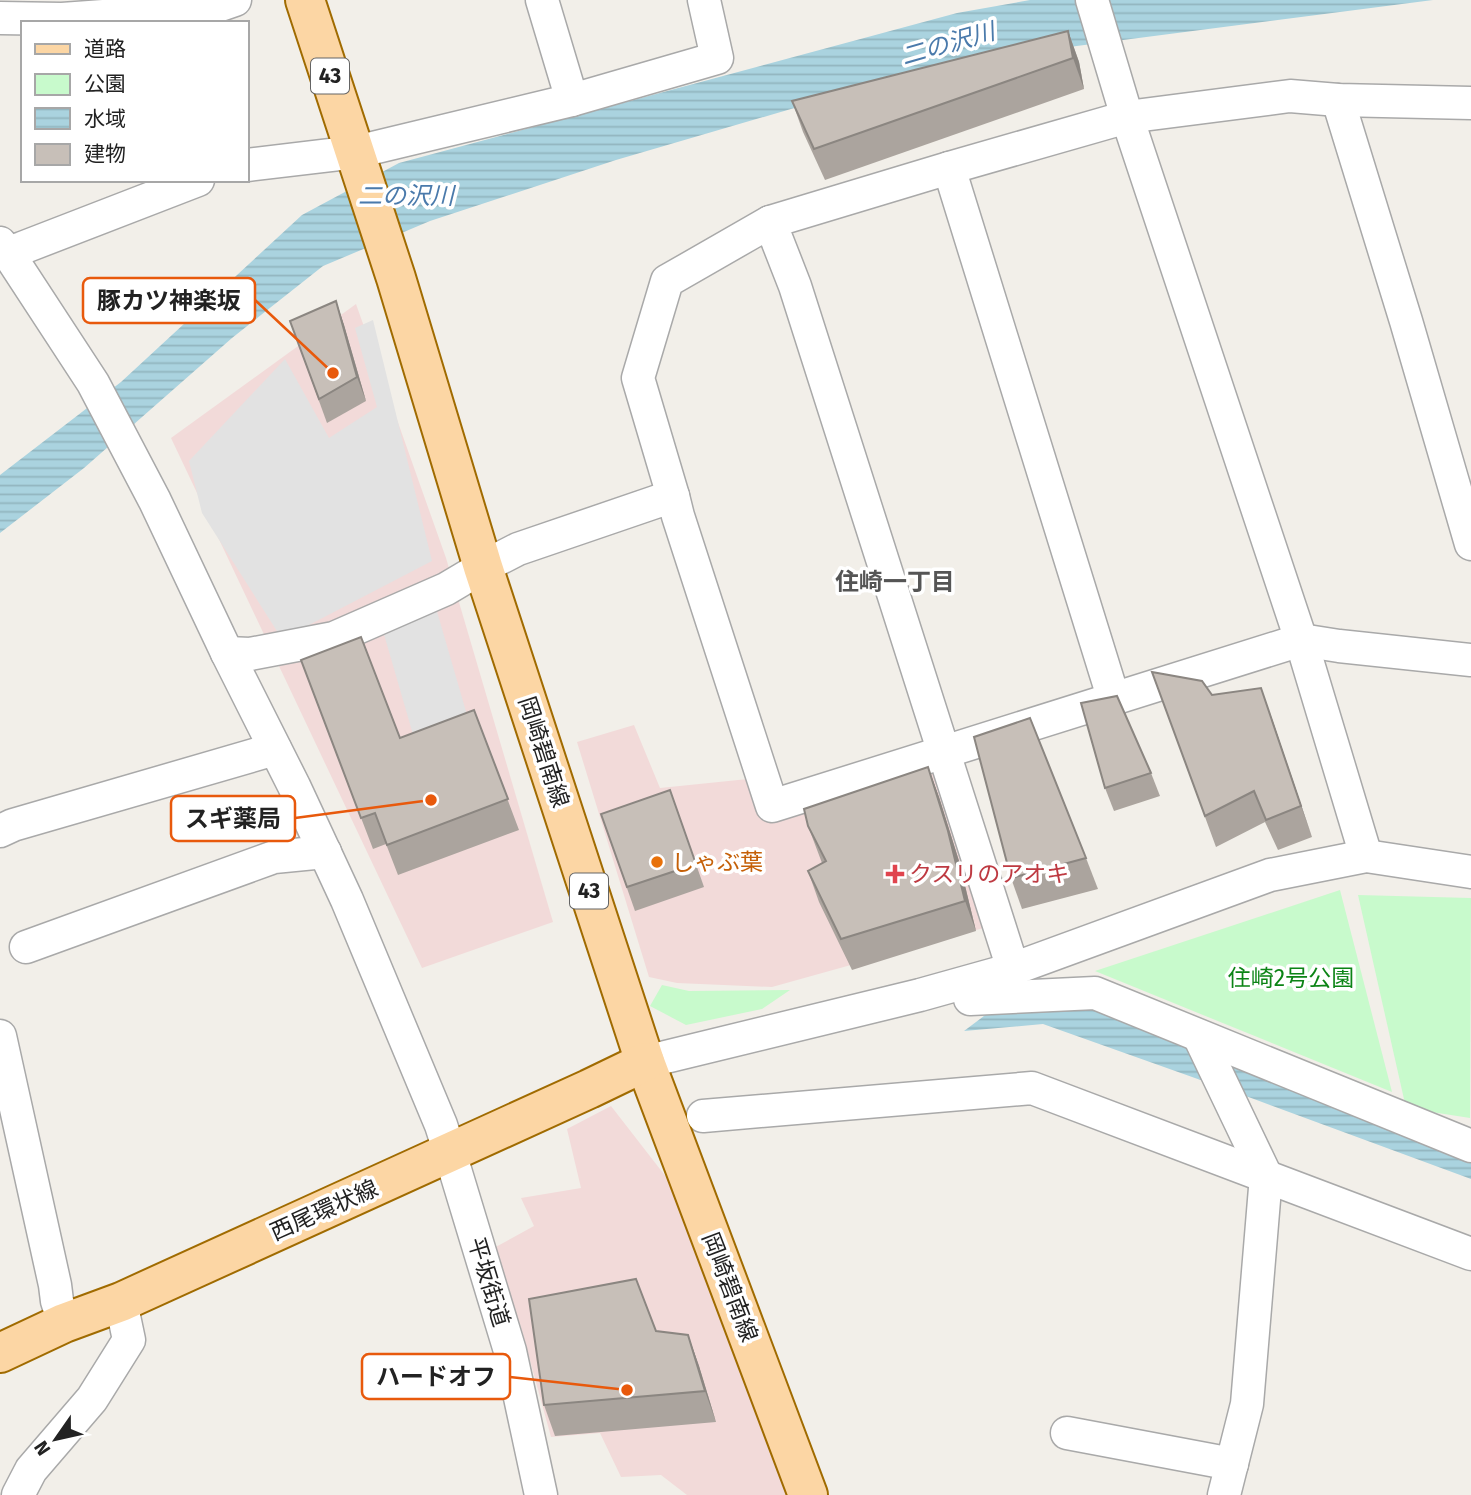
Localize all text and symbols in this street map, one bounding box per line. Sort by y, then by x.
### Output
water label: 二の沢川 [898,16,1001,71]
legend [21,21,248,182]
text: 道路 [84,36,126,62]
road number: 43 [311,58,349,94]
text: 公園 [84,71,126,97]
text: 水域 [84,106,126,132]
text: 建物 [84,141,126,167]
water label: 二の沢川 [358,182,457,210]
callout: 豚カツ神楽坂 [83,278,255,323]
text: 豚カツ神楽坂 [97,287,241,315]
district label: 住崎一丁目 [835,568,955,596]
street label: 岡崎碧南線 [513,693,575,811]
callout: スギ薬局 [171,796,295,841]
text: スギ薬局 [185,805,281,833]
place label: しゃぶ葉 [671,848,763,876]
marker: しゃぶ葉 [649,854,665,870]
place label: クスリのアオキ [909,860,1069,888]
marker: クスリのアオキ [887,866,903,882]
road number: 43 [570,874,608,908]
park label: 住崎2号公園 [1228,964,1354,992]
street label: 西尾環状線 [266,1174,382,1246]
street label: 岡崎碧南線 [696,1228,764,1346]
street label: 平坂街道 [462,1234,516,1330]
callout: ハードオフ [362,1354,510,1399]
text: ハードオフ [376,1363,496,1391]
north arrow [21,1404,91,1474]
text: N [29,1437,55,1460]

